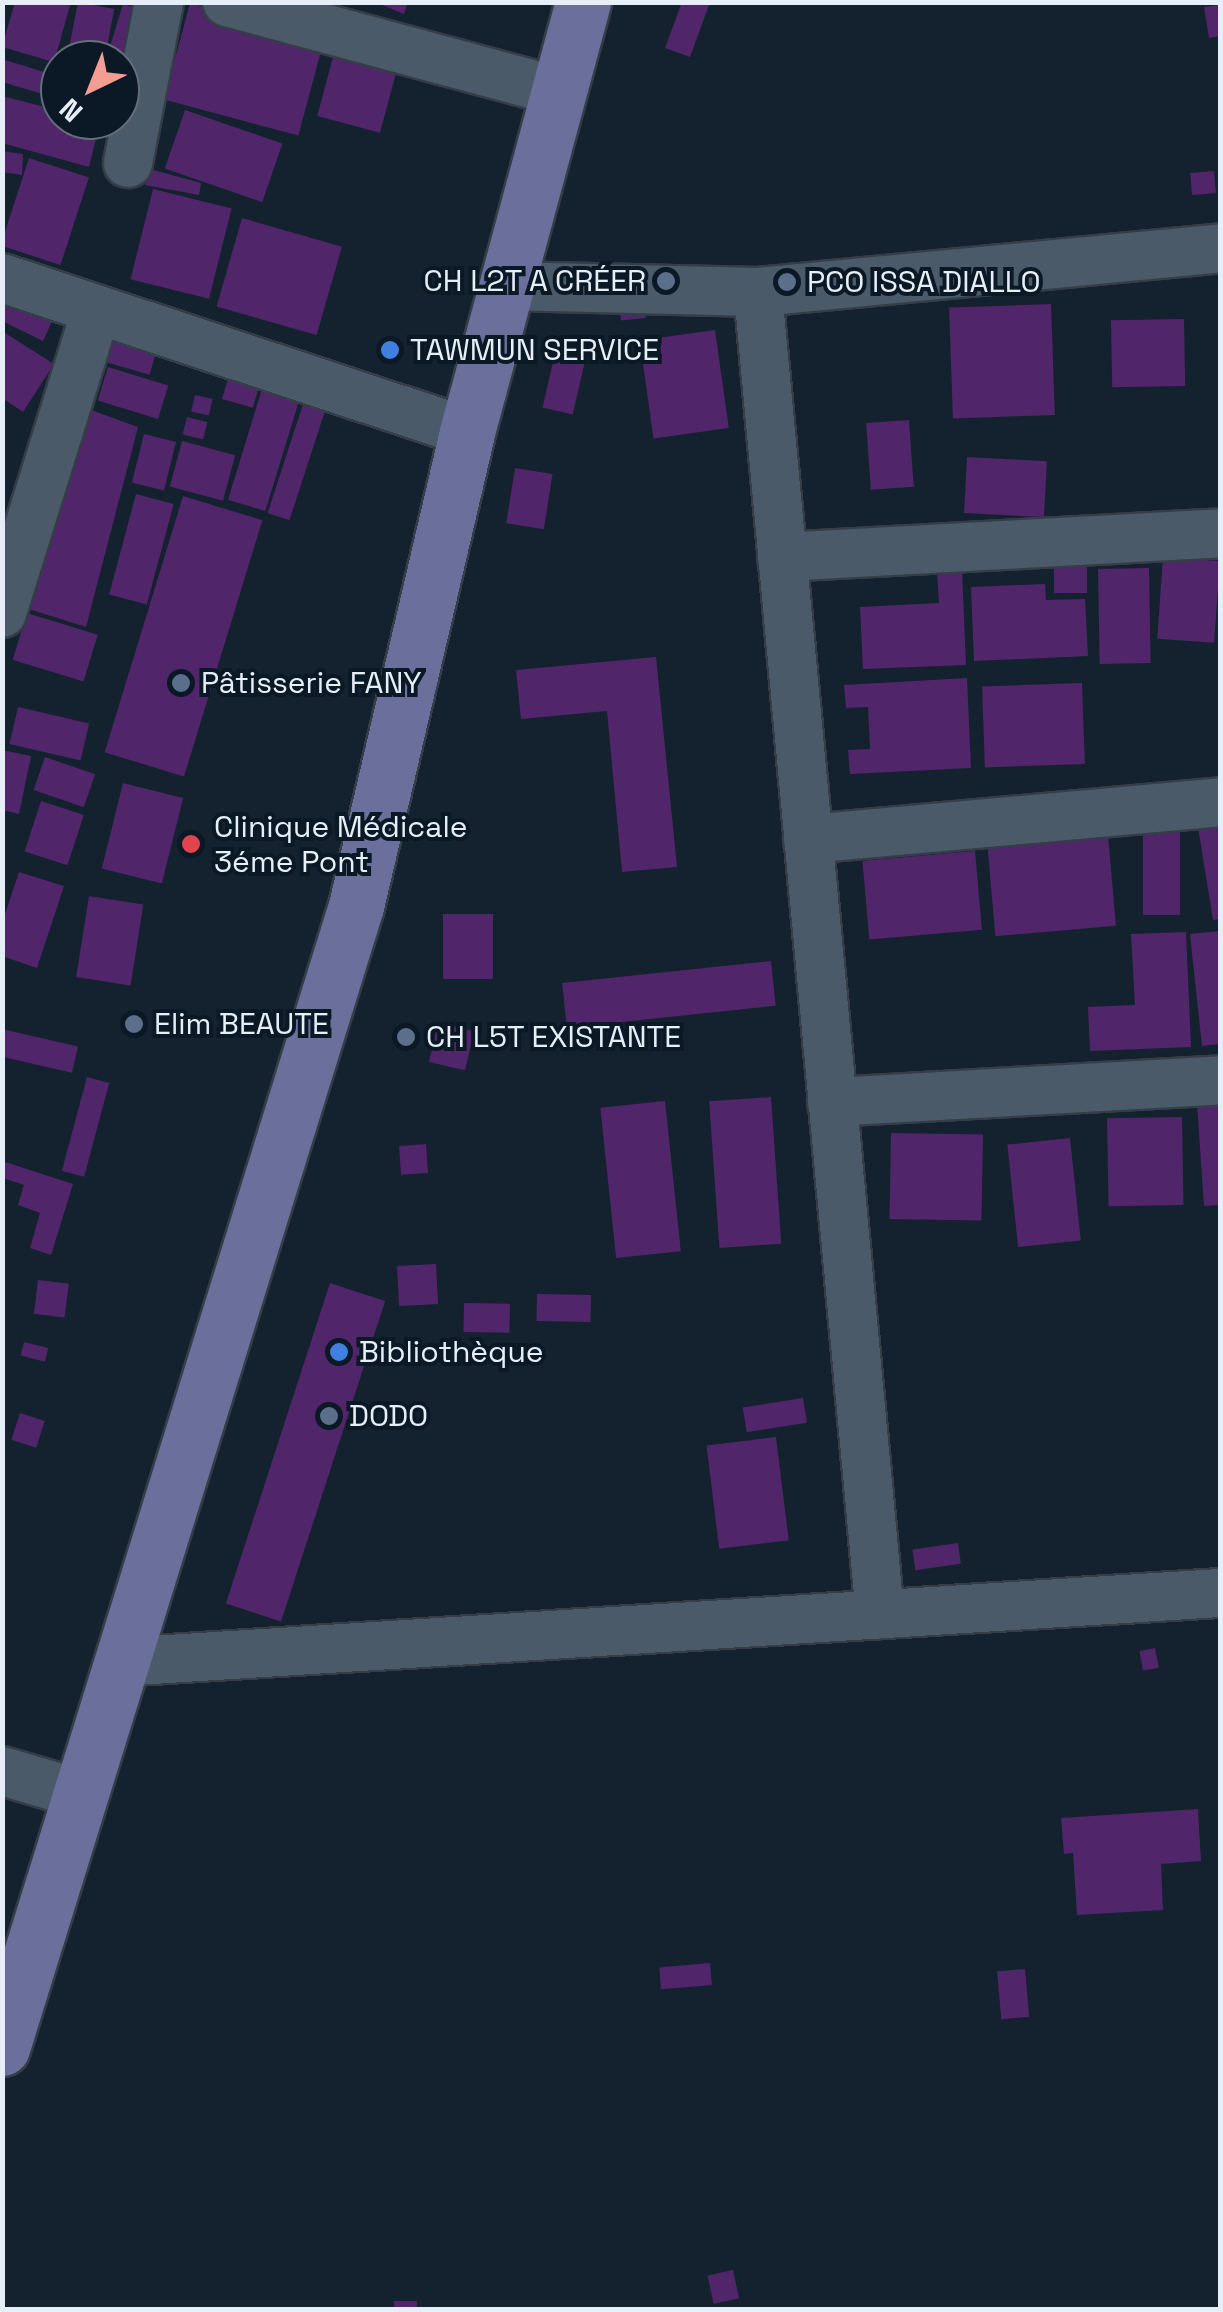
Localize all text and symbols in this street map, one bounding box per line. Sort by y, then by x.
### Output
north arrow [40,40,140,140]
text: N [52,91,90,130]
place label: CH L2T A CRÉER [422,263,646,299]
place label: PCO ISSA DIALLO [807,264,1041,300]
marker: CH L2T A CRÉER [655,270,677,292]
marker: PCO ISSA DIALLO [776,271,798,293]
place label: TAWMUN SERVICE [410,332,659,368]
marker: TAWMUN SERVICE [379,339,401,361]
place label: Pâtisserie FANY [201,665,422,701]
marker: Pâtisserie FANY [170,672,192,694]
place label: Clinique Médicale 3éme Pont [214,809,468,880]
marker: Clinique Médicale 3éme Pont [178,831,204,857]
place label: Elim BEAUTE [154,1006,329,1042]
marker: Elim BEAUTE [123,1013,145,1035]
place label: CH L5T EXISTANTE [426,1019,682,1055]
marker: CH L5T EXISTANTE [395,1026,417,1048]
place label: Bibliothèque [359,1334,544,1370]
marker: Bibliothèque [328,1341,350,1363]
place label: DODO [349,1398,428,1434]
marker: DODO [318,1405,340,1427]

